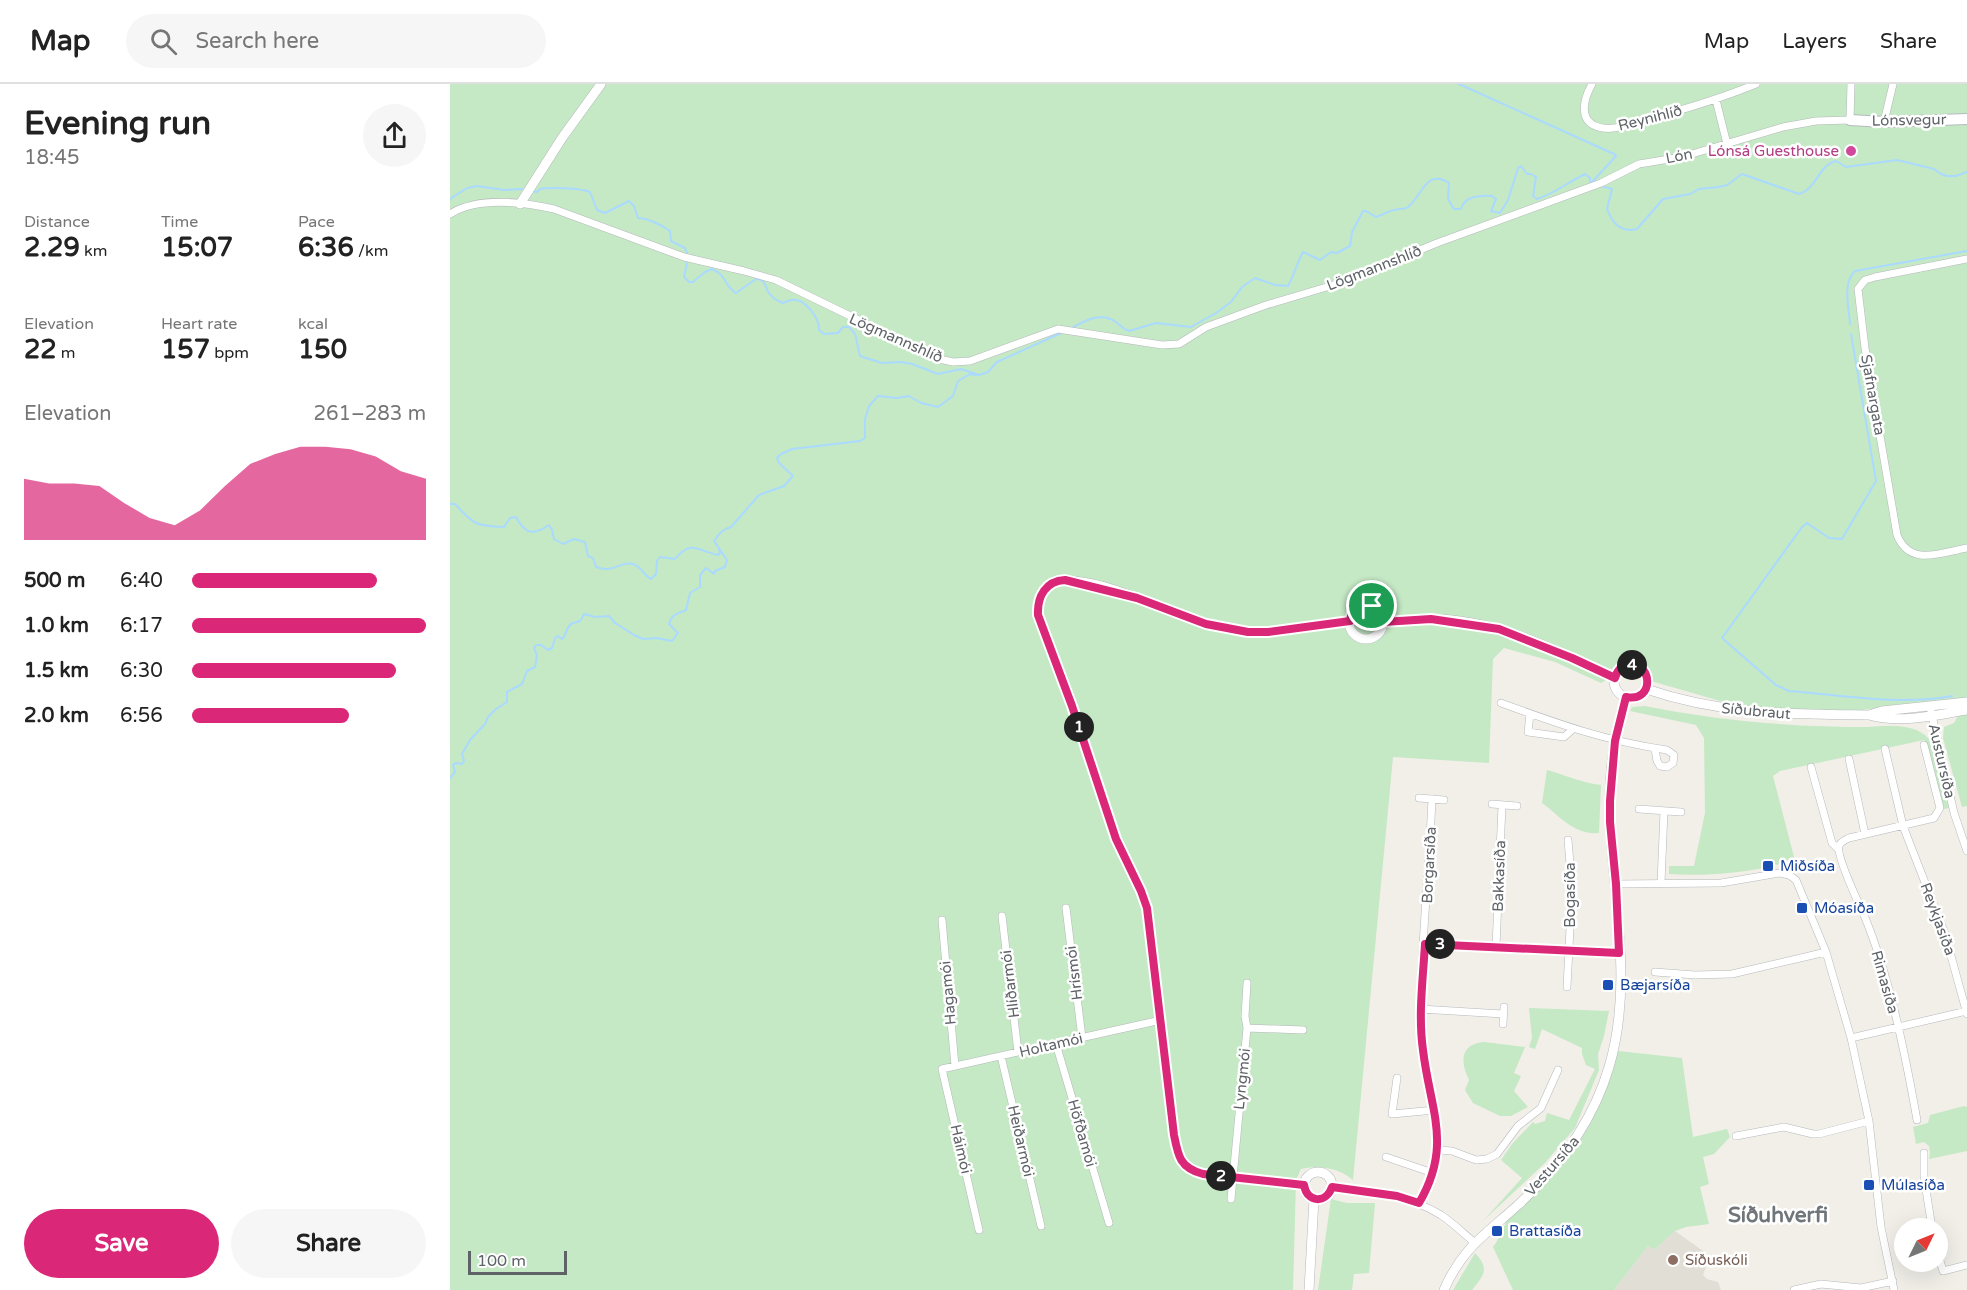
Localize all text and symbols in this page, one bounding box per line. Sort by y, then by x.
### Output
search box [126,14,546,68]
text: Map [30,24,90,58]
icon: search [147,25,180,58]
text: Search here [195,28,319,54]
text: Map [1704,29,1749,54]
text: Layers [1782,29,1847,54]
text: Share [1880,29,1937,54]
street label: Reynihlíð [1616,101,1684,135]
text: Evening run [24,104,211,143]
button: share [363,104,426,167]
street label: Lónsvegur [1871,110,1947,130]
place label: Lónsá Guesthouse [1708,142,1839,160]
marker: Lónsá Guesthouse [1844,144,1858,158]
street label: Lón [1664,145,1694,167]
text: 18:45 [24,146,79,170]
text: Distance [24,212,90,232]
text: Time [161,212,198,232]
text: Pace [298,212,335,232]
text: 2.29 [24,232,80,263]
text: 15:07 [161,232,233,263]
text: 6:36 [298,232,354,263]
text: km [80,241,107,261]
text: /km [354,241,388,261]
street label: Lögmannshlíð [1324,242,1424,294]
street label: Lögmannshlíð [846,309,946,367]
text: Elevation [24,314,94,334]
text: Heart rate [161,314,237,334]
text: kcal [298,314,328,334]
text: 22 [24,334,57,365]
text: 157 [161,334,210,365]
text: 150 [298,334,347,365]
text: m [57,343,76,363]
text: bpm [210,343,249,363]
street label: Sjafnargata [1857,353,1889,437]
text: Elevation [24,402,111,426]
text: 261–283 m [313,402,426,426]
text: 500 m [24,569,85,593]
text: 6:40 [120,569,163,593]
pin [1346,580,1397,631]
icon: arrive [1355,589,1388,622]
text: 1.0 km [24,614,89,638]
text: 6:17 [120,614,163,638]
pin: 4 [1617,650,1647,680]
text: 4 [1627,655,1637,675]
text: 1.5 km [24,659,89,683]
text: 6:30 [120,659,163,683]
street label: Síðubraut [1721,699,1792,723]
text: 2.0 km [24,704,89,728]
text: 6:56 [120,704,163,728]
pin: 1 [1064,712,1094,742]
text: 1 [1074,717,1084,737]
street label: Austursíða [1925,722,1959,800]
street label: Borgarsíða [1418,826,1440,904]
street label: Bakkasíða [1489,840,1509,912]
place label: Miðsíða [1780,857,1835,875]
marker: Miðsíða [1761,859,1775,873]
street label: Bogasíða [1561,862,1579,928]
street label: Reykjasíða [1917,880,1959,958]
place label: Móasíða [1814,899,1874,917]
marker: Móasíða [1795,901,1809,915]
pin: 3 [1425,929,1455,959]
text: 3 [1435,934,1445,954]
street label: Hrísmói [1062,945,1086,1001]
street label: Rimasíða [1867,948,1903,1016]
street label: Hlíðarmói [997,949,1023,1019]
street label: Hagamói [936,960,960,1026]
place label: Bæjarsíða [1620,976,1690,994]
marker: Bæjarsíða [1601,978,1615,992]
street label: Holtamói [1017,1029,1085,1061]
street label: Lyngmói [1230,1047,1254,1111]
street label: Höfðamói [1064,1097,1100,1169]
street label: Heiðarmói [1004,1103,1038,1179]
street label: Háimói [947,1123,975,1175]
street label: Vestursíða [1521,1132,1583,1200]
pin: 2 [1206,1161,1236,1191]
text: 2 [1216,1166,1226,1186]
place label: Múlasíða [1881,1176,1945,1194]
marker: Múlasíða [1862,1178,1876,1192]
district label: Síðuhverfi [1728,1203,1828,1228]
button: Save [24,1209,219,1278]
button: Share [231,1209,426,1278]
north arrow [1894,1218,1948,1272]
map controls [1894,1218,1948,1272]
place label: Brattasíða [1509,1222,1581,1240]
marker: Brattasíða [1490,1224,1504,1238]
scale bar [468,1248,567,1276]
text: 100 m [477,1251,526,1271]
place label: Síðuskóli [1685,1251,1748,1269]
marker: Síðuskóli [1666,1253,1680,1267]

